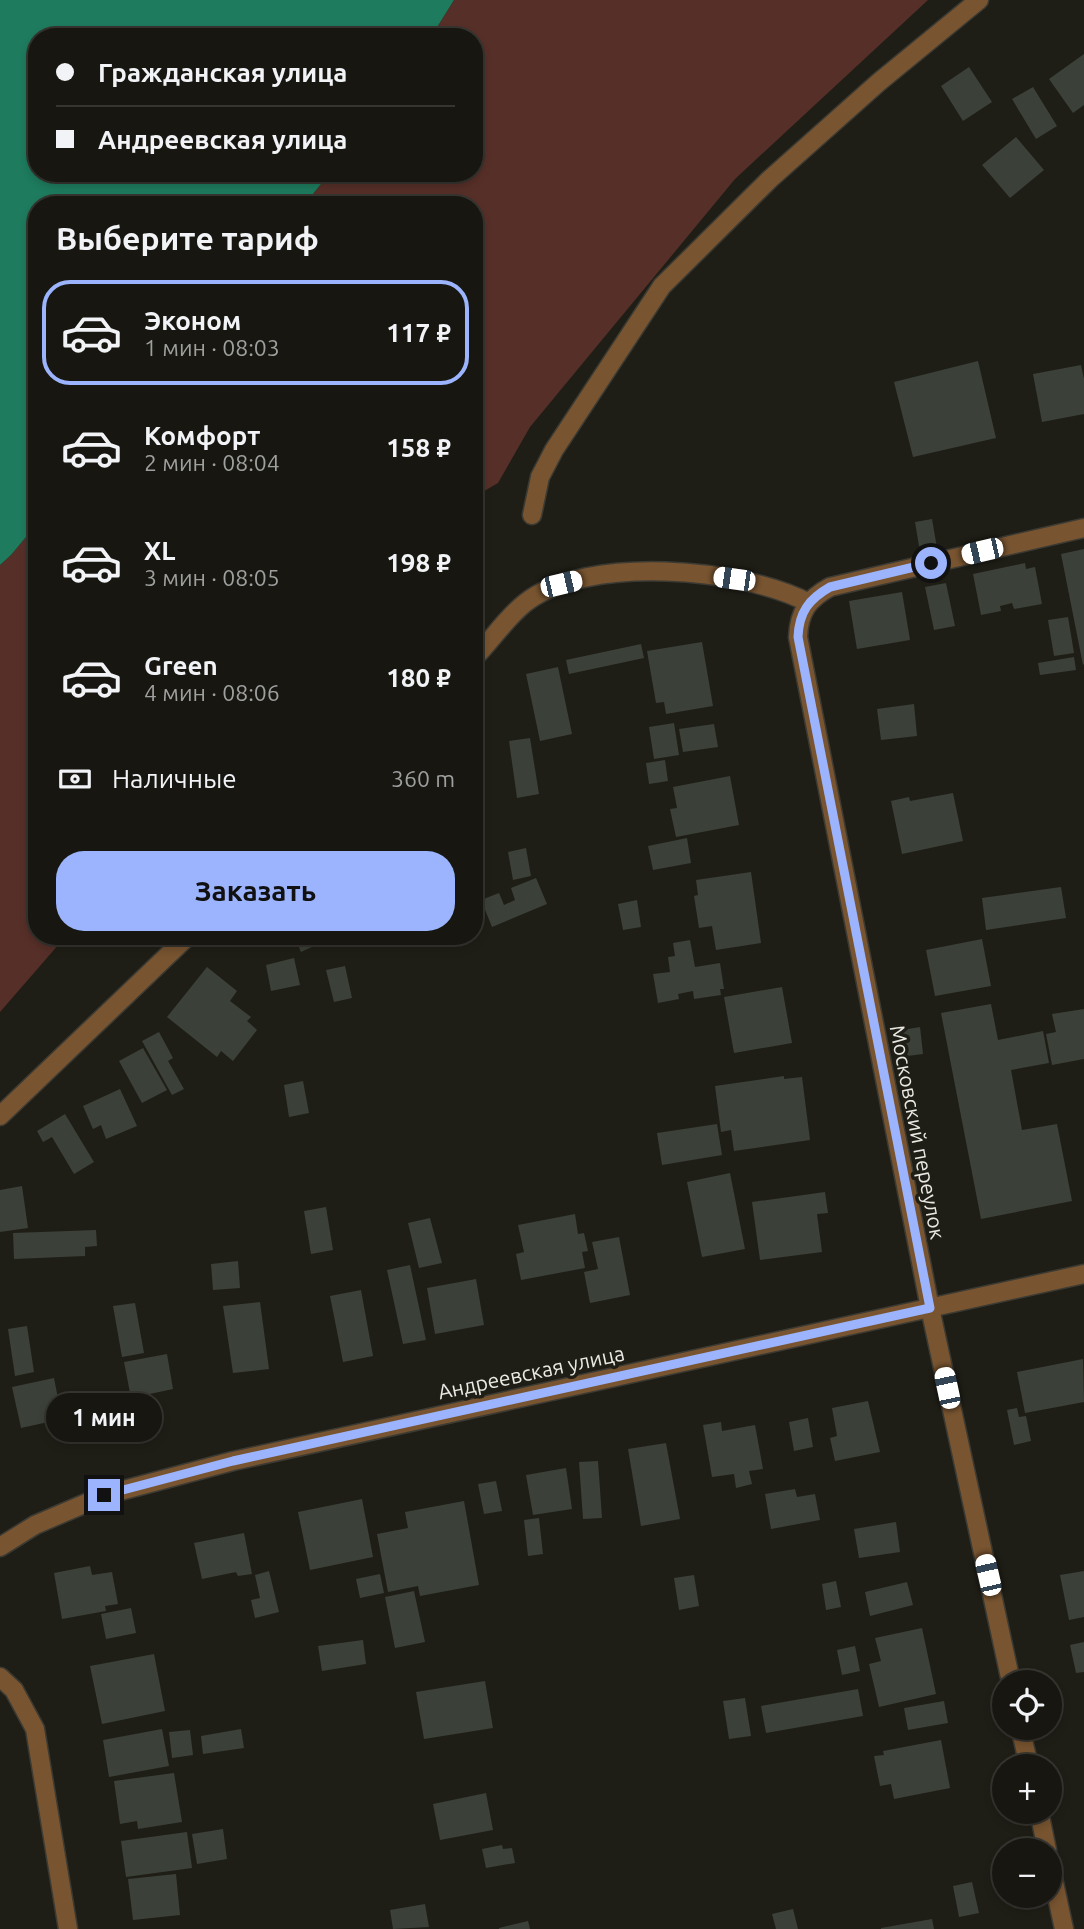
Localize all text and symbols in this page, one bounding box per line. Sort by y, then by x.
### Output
text: Гражданская улица [98,58,347,87]
text: Андреевская улица [98,125,347,154]
text: Выберите тариф [56,220,319,256]
icon: car [60,301,123,364]
text: Эконом [144,306,241,335]
text: 117 ₽ [386,318,451,347]
text: 1 мин · 08:03 [144,335,280,360]
icon: car [60,416,123,479]
text: Комфорт [144,421,260,450]
text: 158 ₽ [386,433,451,462]
text: 2 мин · 08:04 [144,450,280,475]
icon: car [60,531,123,594]
text: XL [144,536,175,565]
car [960,536,1005,566]
route start [915,547,947,579]
text: 198 ₽ [386,548,451,577]
text: 3 мин · 08:05 [144,565,280,590]
car [712,566,757,592]
car [539,569,584,599]
icon: car [60,646,123,709]
text: Green [144,651,218,680]
text: 180 ₽ [386,663,451,692]
text: 4 мин · 08:06 [144,680,280,705]
icon: cash [56,760,94,798]
text: Наличные [112,764,237,793]
text: 360 m [391,766,455,791]
button: Заказать [56,851,455,931]
street label: Московский переулок [885,1023,951,1241]
street label: Андреевская улица [435,1340,627,1404]
car [933,1365,962,1411]
callout: 1 мин [46,1394,162,1442]
text: 1 мин [72,1405,136,1430]
route end [88,1479,120,1511]
car [974,1552,1003,1598]
map controls [992,1670,1062,1908]
button: locate [992,1670,1062,1740]
button: + [992,1754,1062,1824]
button: − [992,1838,1062,1908]

